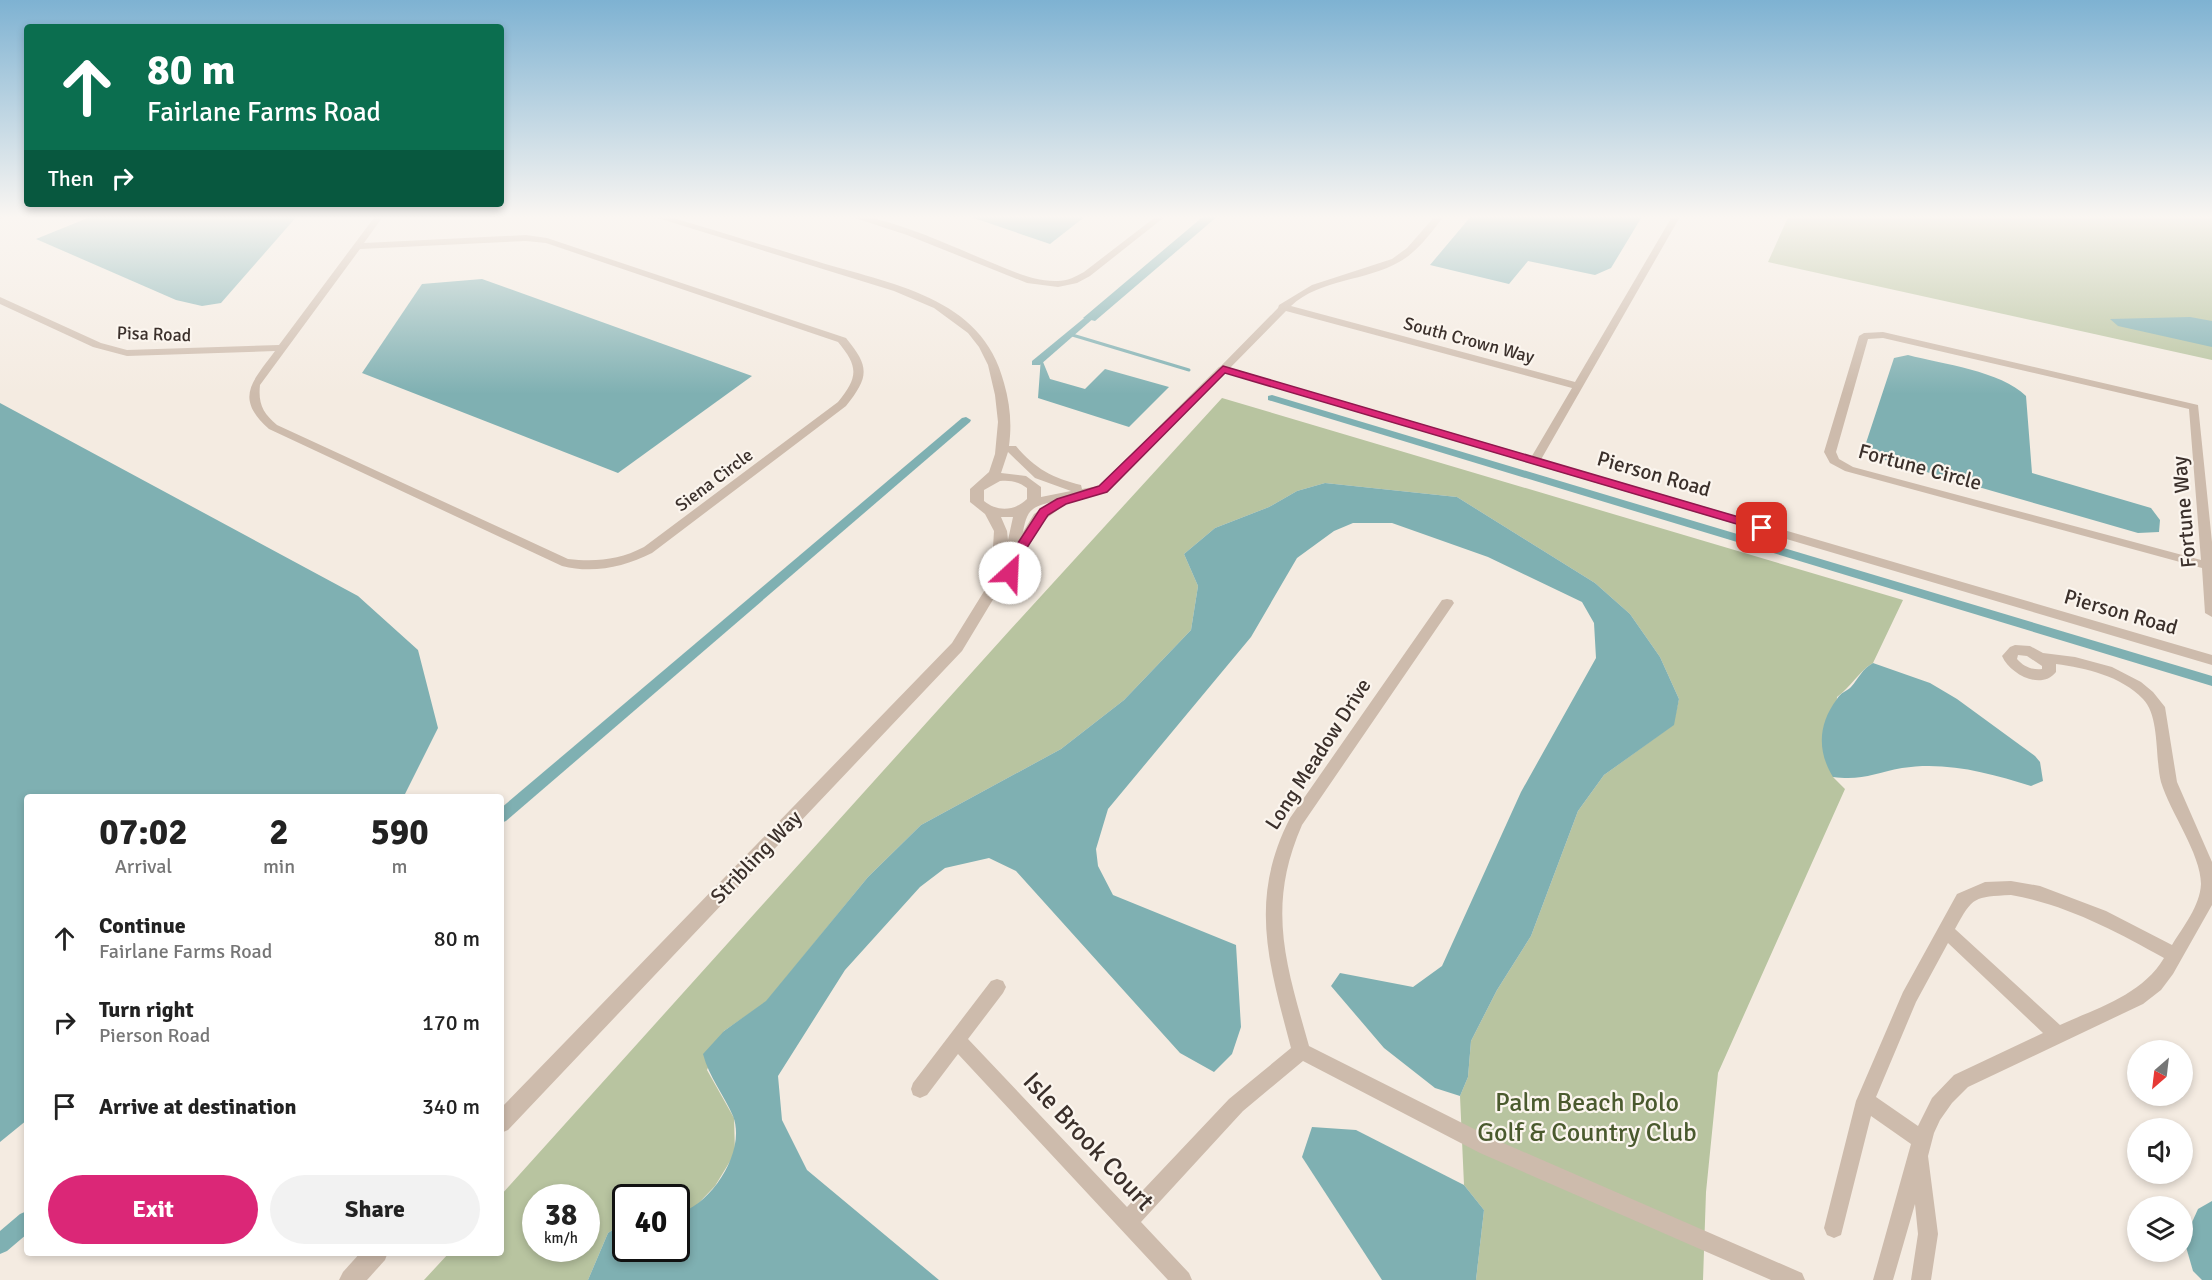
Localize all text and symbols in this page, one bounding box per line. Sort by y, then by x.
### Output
text: 80 m [147,45,236,96]
icon: ahead [48,48,126,126]
text: Fairlane Farms Road [147,96,381,129]
icon: right [106,162,139,195]
text: Then [48,165,94,192]
street label: South Crown Way [1401,312,1537,368]
street label: Pisa Road [116,322,192,346]
street label: Fortune Circle [1855,438,1985,496]
street label: Siena Circle [671,444,757,516]
street label: Pierson Road [1594,445,1714,503]
street label: Fortune Way [2166,455,2202,569]
pin [1736,502,1787,553]
icon: arrive [1745,511,1778,544]
position arrow [978,541,1042,605]
street label: Pierson Road [2061,583,2181,641]
street label: Long Meadow Drive [1259,673,1377,835]
street label: Stribling Way [705,805,807,909]
text: 07:02 [99,810,188,855]
text: 2 [269,810,289,855]
text: 590 [370,810,429,855]
text: Arrival [115,854,172,879]
text: min [263,854,295,879]
text: m [392,854,408,879]
text: Continue [99,912,186,939]
icon: ahead [48,922,81,955]
text: 80 m [434,925,480,952]
text: Fairlane Farms Road [99,939,272,964]
text: Turn right [99,996,194,1023]
icon: right [48,1006,81,1039]
text: 170 m [422,1009,480,1036]
text: Pierson Road [99,1023,210,1048]
north arrow [2127,1040,2193,1106]
map controls [2127,1040,2193,1262]
street label: Isle Brook Court [1016,1066,1161,1218]
park label: Palm Beach Polo Golf & Country Club [1477,1087,1697,1149]
icon: arrive [48,1090,81,1123]
text: Arrive at destination [99,1093,296,1120]
text: 340 m [422,1093,480,1120]
button: sound [2127,1118,2193,1184]
button: Exit [48,1175,258,1244]
button: Share [270,1175,480,1244]
speed limit sign: 40 [612,1184,690,1262]
button: layers [2127,1196,2193,1262]
text: 38 [545,1197,577,1234]
text: km/h [544,1229,578,1247]

